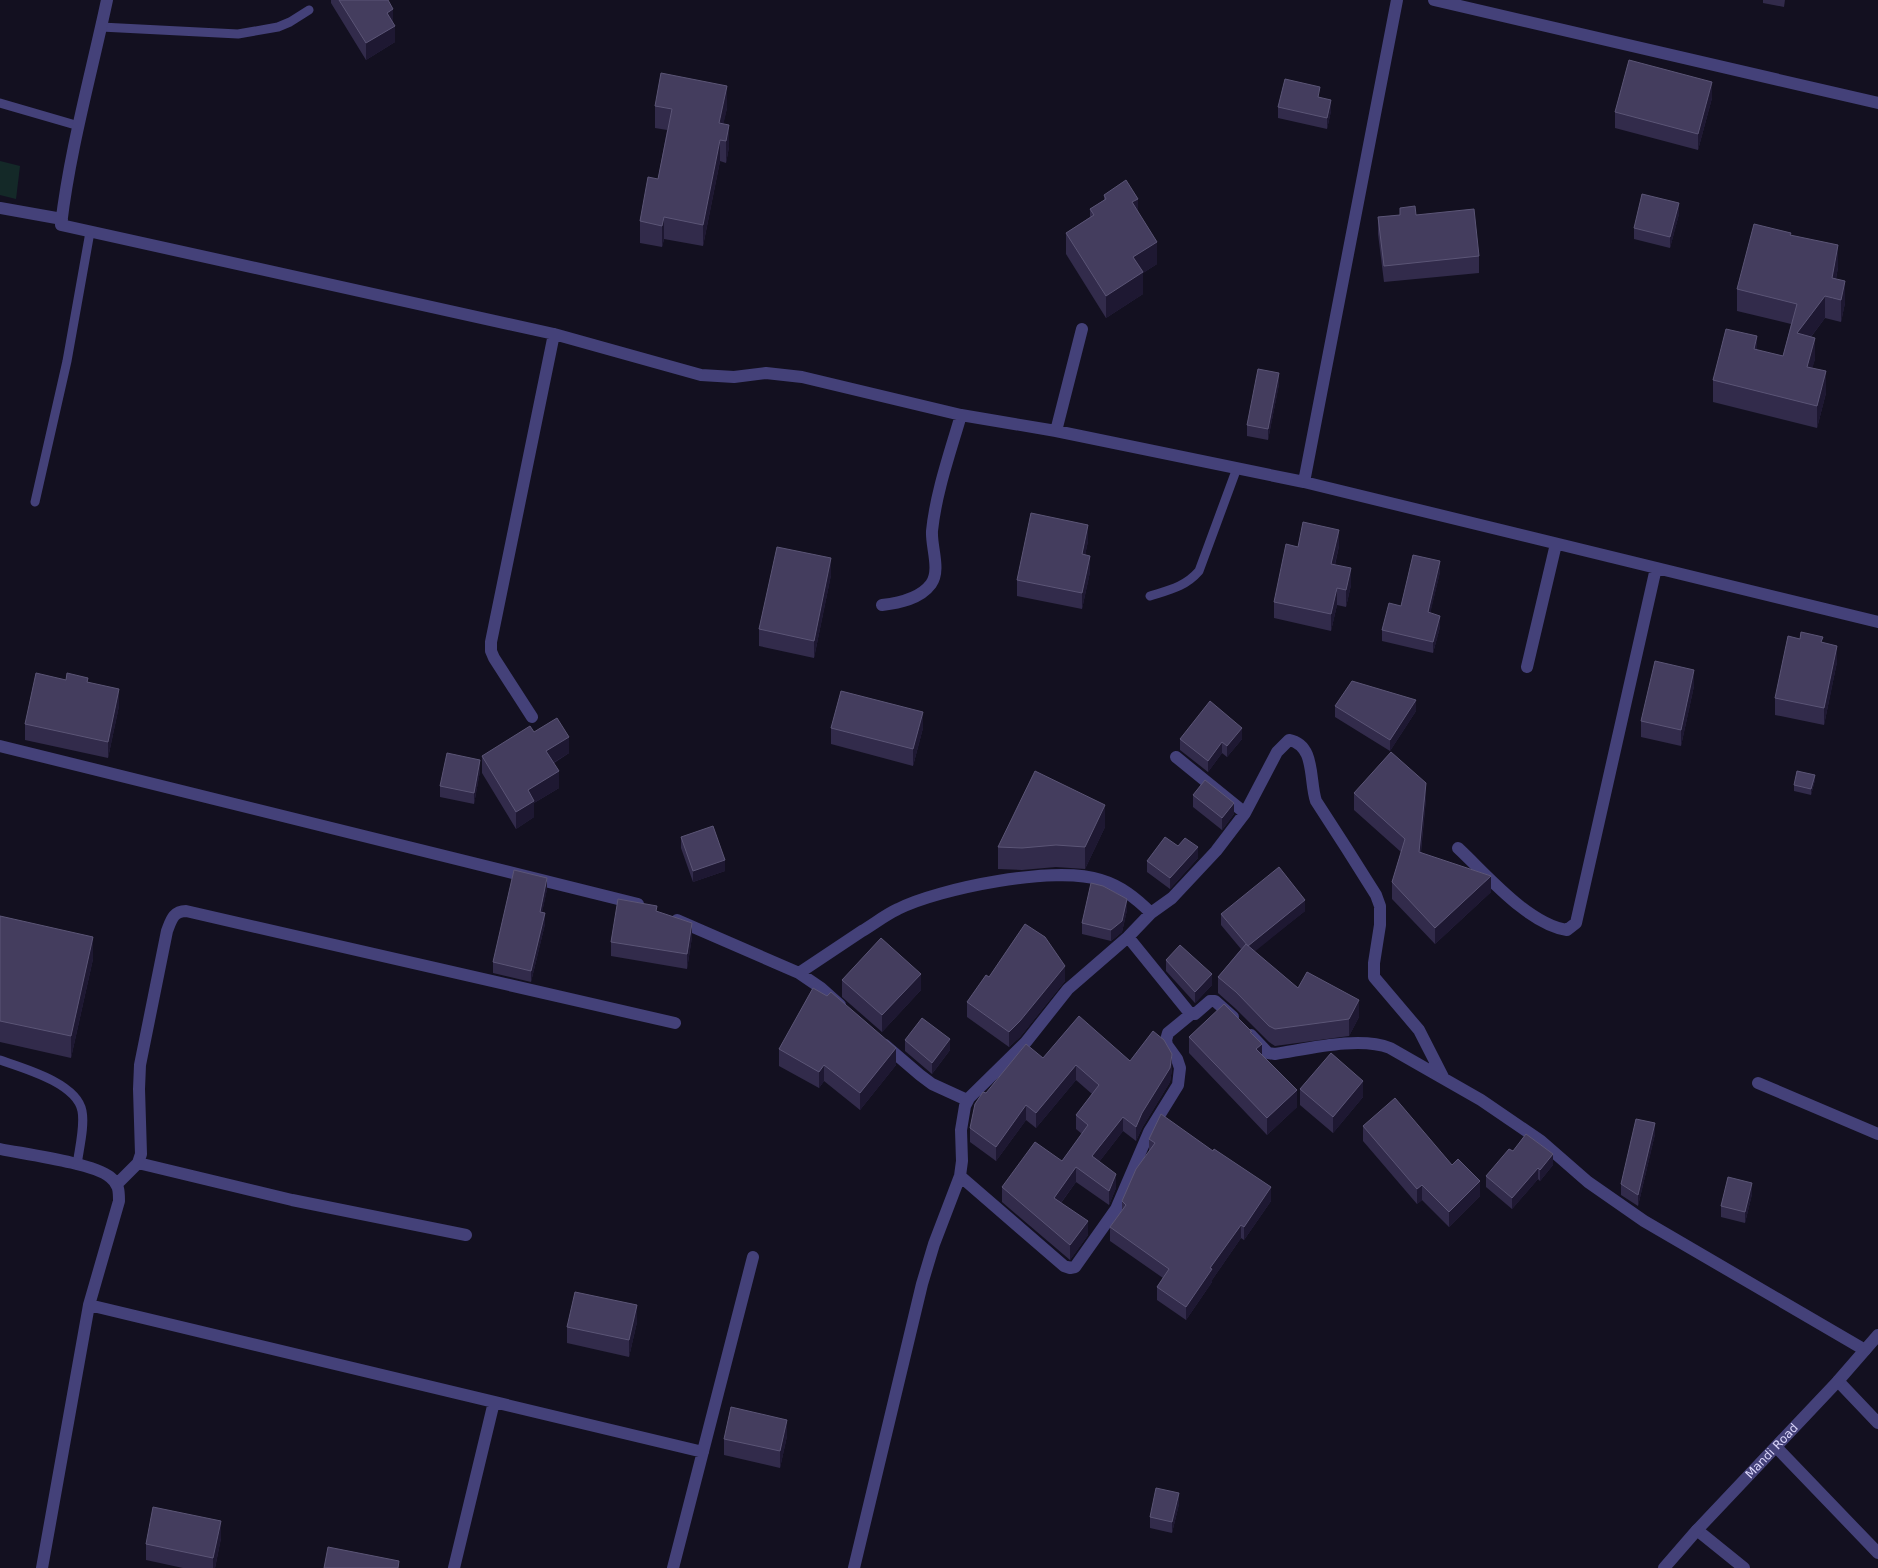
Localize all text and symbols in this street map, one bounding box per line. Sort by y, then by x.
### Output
street label: Mandi Road [1742,1421,1801,1481]

